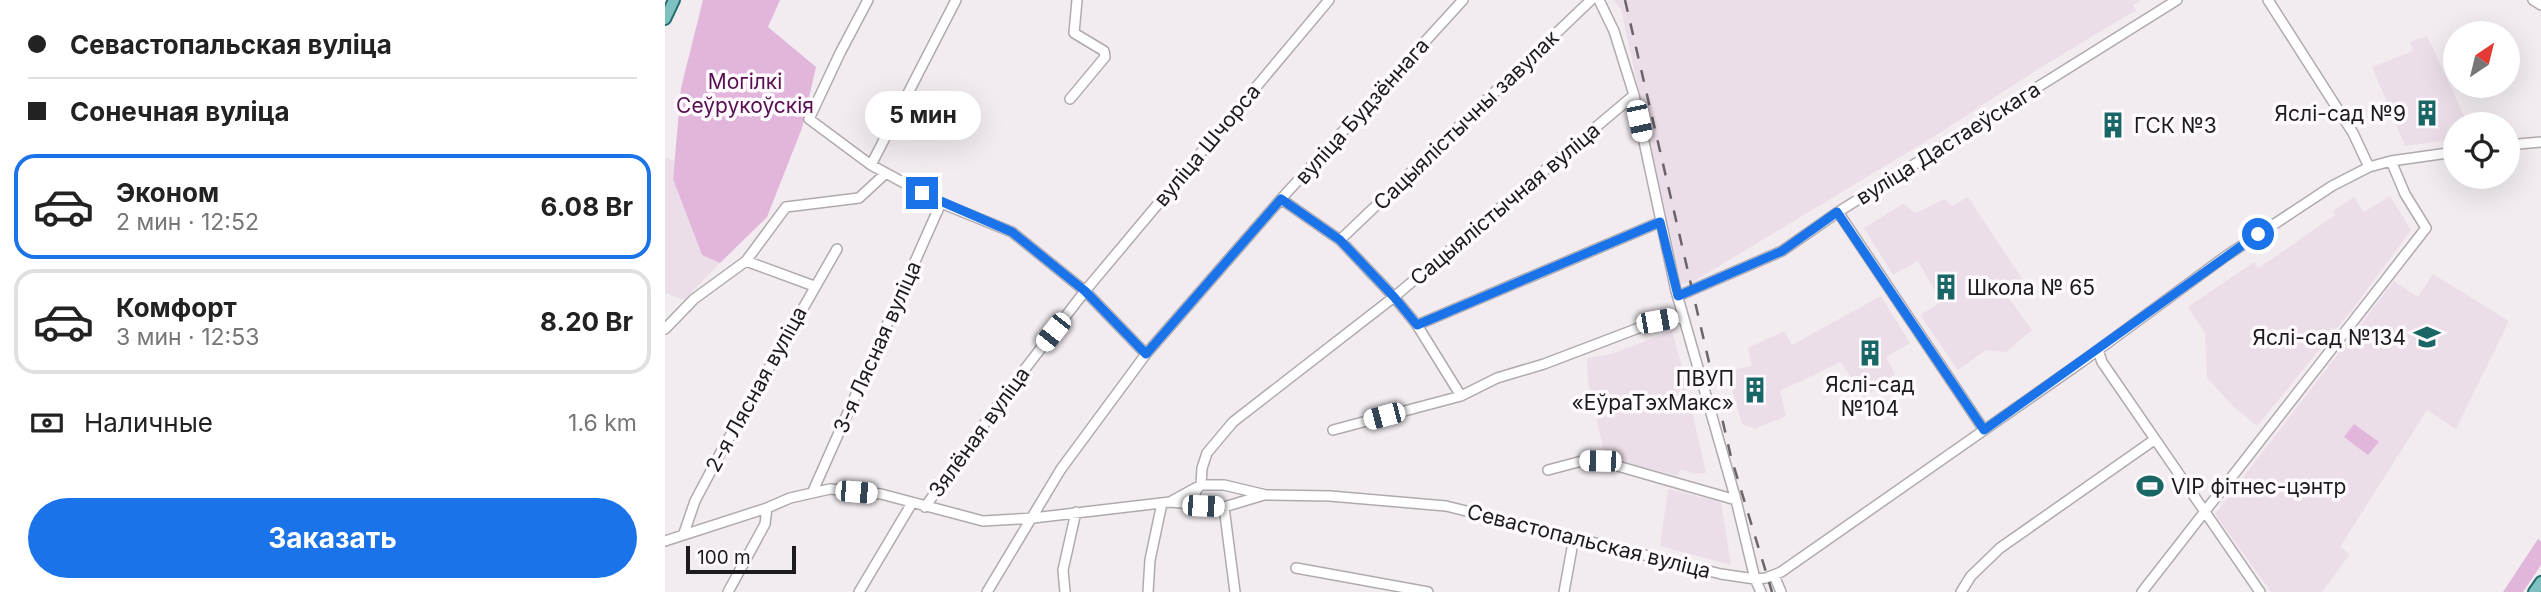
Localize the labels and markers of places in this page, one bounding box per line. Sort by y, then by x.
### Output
building icon: Яслі-сад №9 [2412,98,2442,128]
place label: Яслі-сад №9 [2275,101,2406,126]
building icon: ГСК №3 [2098,110,2128,140]
place label: ГСК №3 [2134,113,2217,138]
building icon: Школа № 65 [1931,272,1961,302]
place label: Школа № 65 [1967,275,2095,300]
school or university icon: Яслі-сад №134 [2412,322,2442,352]
place label: Яслі-сад №134 [2253,325,2406,350]
building icon: Яслі-сад №104 [1855,338,1885,368]
place label: ПВУП «ЕўраТэхМакс» [1572,366,1734,415]
place label: Яслі-сад №104 [1825,372,1915,421]
building icon: ПВУП «ЕўраТэхМакс» [1740,375,1770,405]
sports icon: VIP фітнес-цэнтр [2135,471,2165,501]
place label: VIP фітнес-цэнтр [2171,474,2346,499]

